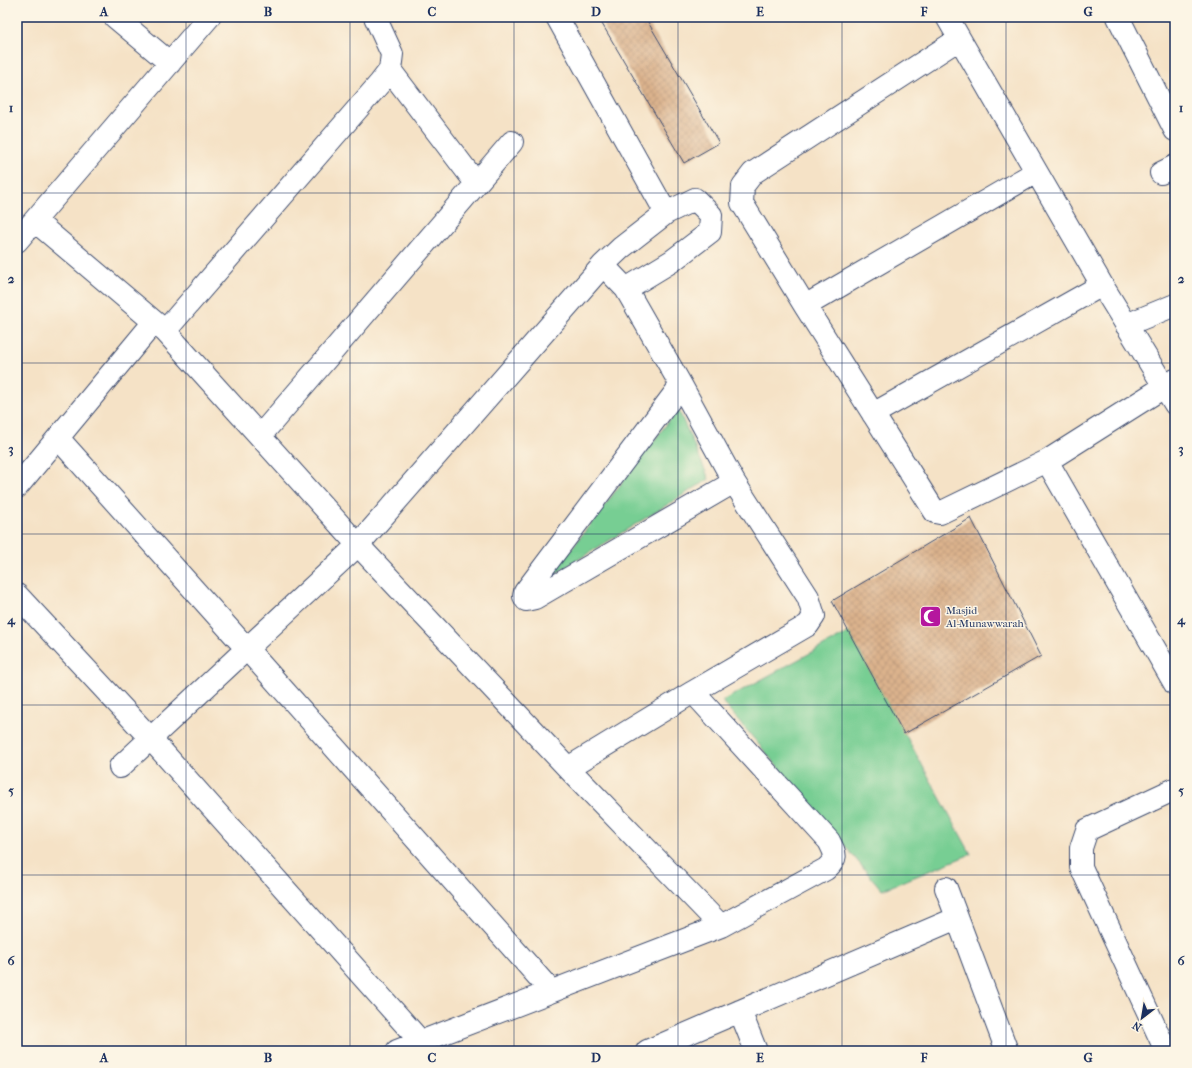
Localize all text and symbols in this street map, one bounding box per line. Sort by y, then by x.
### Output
text: A [99,4,109,19]
text: B [264,4,273,19]
text: C [428,4,437,19]
text: D [591,4,601,19]
text: E [756,4,764,19]
text: F [920,4,928,19]
text: G [1083,4,1093,19]
text: 1 [9,100,14,115]
text: 1 [1179,100,1184,115]
text: 2 [8,271,15,286]
text: 2 [1178,271,1185,286]
text: 3 [8,441,14,457]
text: 3 [1178,441,1184,457]
mosque icon: Masjid Al-Munawwarah [918,603,944,629]
place label: Masjid Al-Munawwarah [945,604,1025,630]
text: 4 [6,612,16,628]
text: 4 [1176,612,1186,628]
text: 5 [8,783,14,798]
text: 5 [1178,783,1184,798]
text: 6 [7,953,15,968]
text: 6 [1177,953,1185,968]
north arrow [1122,998,1162,1038]
text: N [1130,1018,1144,1034]
text: A [99,1050,109,1065]
text: B [264,1050,273,1065]
text: C [428,1050,437,1065]
text: D [591,1050,601,1065]
text: E [756,1050,764,1065]
text: F [920,1050,928,1065]
text: G [1083,1050,1093,1065]

